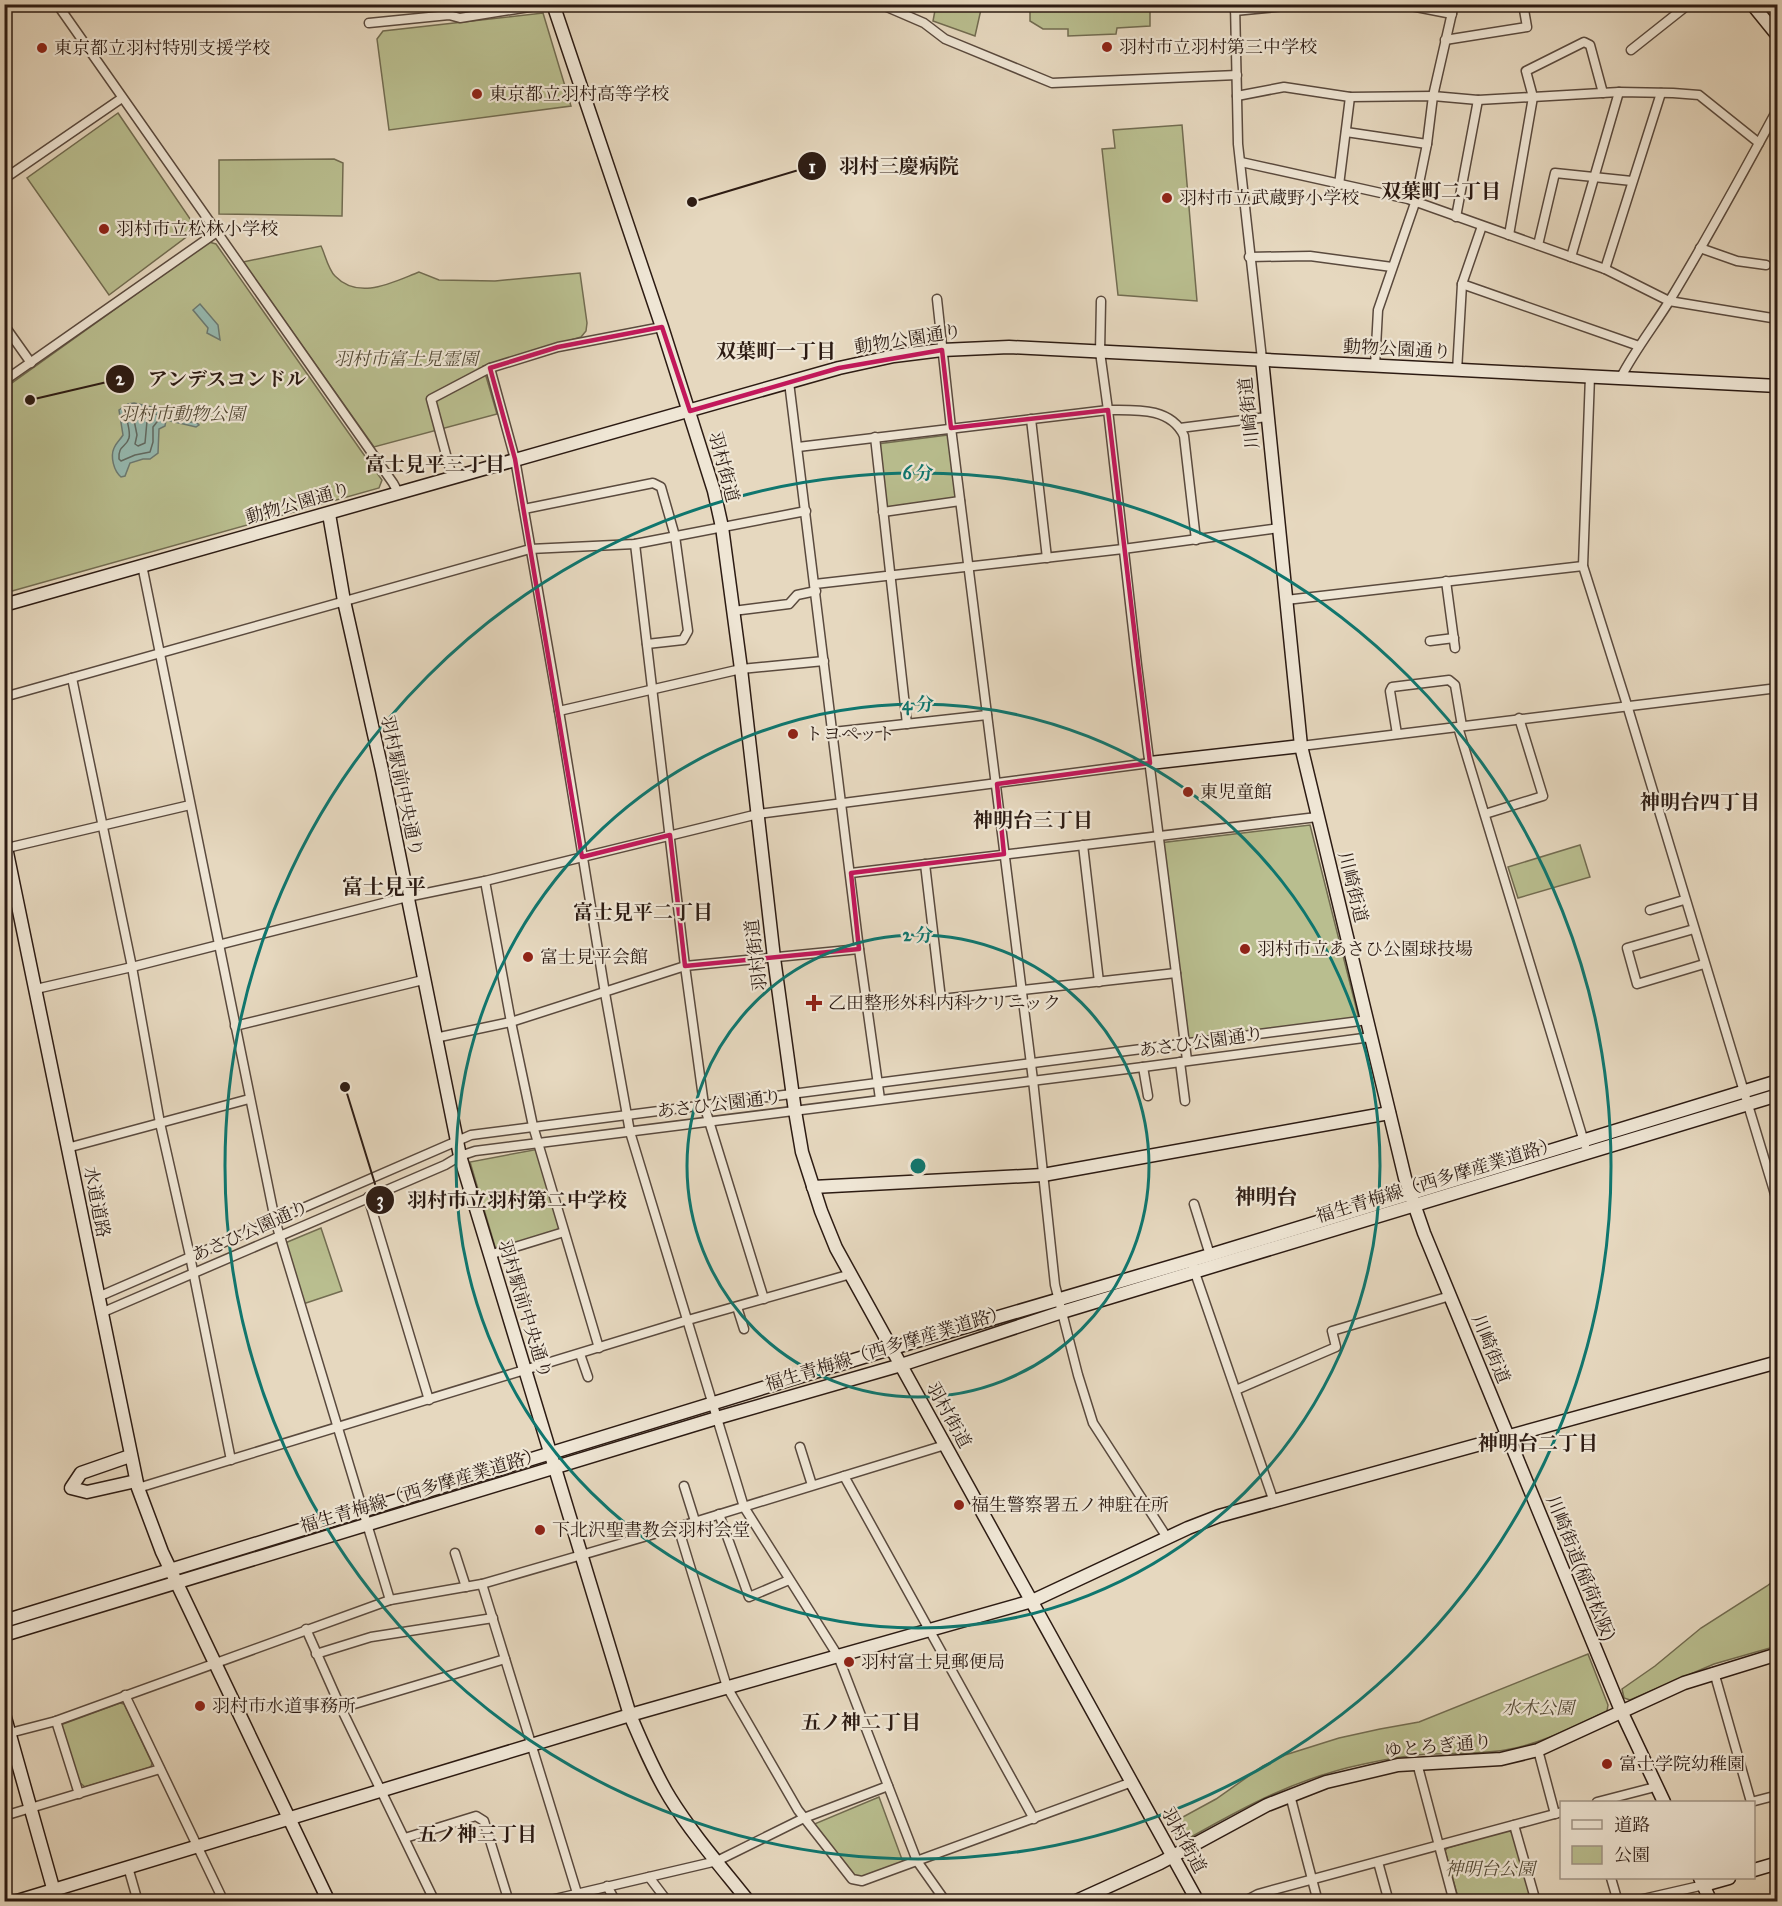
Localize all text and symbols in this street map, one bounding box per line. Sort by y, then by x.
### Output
place label: 羽村市立羽村第三中学校 [1119,36,1317,58]
place label: 東京都立羽村特別支援学校 [54,37,270,59]
marker: 羽村市立羽村第三中学校 [1100,40,1114,54]
marker: 東京都立羽村特別支援学校 [35,41,49,55]
place label: 東京都立羽村高等学校 [489,83,669,105]
marker: 東京都立羽村高等学校 [470,87,484,101]
callout: 羽村三慶病院 [797,147,971,185]
text: 羽村三慶病院 [839,154,959,178]
text: 1 [808,156,816,178]
district label: 双葉町二丁目 [1381,179,1501,203]
place label: 羽村市立武蔵野小学校 [1179,187,1359,209]
marker: 羽村市立武蔵野小学校 [1160,191,1174,205]
place label: 羽村市立松林小学校 [116,218,278,240]
marker: 羽村市立松林小学校 [97,222,111,236]
street label: 動物公園通り [853,320,963,358]
street label: 動物公園通り [1342,335,1452,363]
district label: 双葉町一丁目 [716,339,836,363]
park label: 羽村市富士見霊園 [334,348,481,370]
callout: アンデスコンドル [105,360,319,398]
text: アンデスコンドル [148,367,306,391]
text: 2 [116,368,126,390]
street label: 川崎街道 [1234,376,1264,450]
park label: 羽村市動物公園 [119,403,248,425]
street label: 羽村街道 [704,429,744,505]
district label: 富士見平三丁目 [365,452,505,476]
text: 6 分 [902,462,934,484]
street label: 動物公園通り [243,478,353,528]
text: 4 分 [902,693,934,716]
street label: 羽村駅前中央通り [376,713,428,859]
place label: トヨペット [805,723,895,745]
marker: トヨペット [786,727,800,741]
place label: 東児童館 [1200,781,1272,803]
marker: 東児童館 [1181,785,1195,799]
district label: 神明台四丁目 [1640,790,1760,814]
district label: 神明台三丁目 [973,808,1093,832]
street label: 川崎街道 [1334,849,1372,925]
district label: 富士見平 [342,874,426,900]
district label: 富士見平二丁目 [573,900,713,924]
street label: 羽村街道 [741,918,771,992]
text: 2 分 [903,924,933,946]
place label: 羽村市立あさひ公園球技場 [1257,938,1473,960]
marker: 羽村市立あさひ公園球技場 [1238,942,1252,956]
place label: 富士見平会館 [540,946,648,968]
marker: 富士見平会館 [521,950,535,964]
place label: 乙田整形外科内科クリニック [828,992,1061,1014]
marker: 乙田整形外科内科クリニック [805,994,823,1012]
street label: あさひ公園通り [1137,1022,1265,1062]
street label: あさひ公園通り [655,1085,783,1123]
street label: 福生青梅線（西多摩産業道路） [1313,1133,1561,1227]
centre of rings [908,1156,928,1176]
street label: 水道道路 [79,1165,115,1239]
callout: 羽村市立羽村第二中学校 [365,1181,639,1219]
district label: 神明台 [1235,1184,1298,1210]
text: 羽村市立羽村第二中学校 [407,1188,627,1212]
text: 3 [376,1189,384,1212]
street label: あさひ公園通り [188,1195,312,1267]
street label: 羽村駅前中央通り [493,1237,557,1381]
street label: 福生青梅線（西多摩産業道路） [762,1301,1010,1395]
street label: 川崎街道 [1467,1312,1515,1386]
street label: 羽村街道 [922,1378,976,1452]
district label: 神明台二丁目 [1478,1431,1598,1455]
street label: 福生青梅線（西多摩産業道路） [297,1443,545,1537]
street label: 川崎街道(稲荷松阪) [1541,1492,1620,1644]
place label: 福生警察署五ノ神駐在所 [971,1494,1169,1516]
marker: 福生警察署五ノ神駐在所 [952,1498,966,1512]
place label: 下北沢聖書教会羽村会堂 [552,1519,750,1541]
marker: 下北沢聖書教会羽村会堂 [533,1523,547,1537]
place label: 羽村富士見郵便局 [861,1651,1005,1673]
marker: 羽村富士見郵便局 [842,1655,856,1669]
place label: 羽村市水道事務所 [212,1695,356,1717]
park label: 水木公園 [1502,1697,1577,1719]
marker: 羽村市水道事務所 [193,1699,207,1713]
district label: 五ノ神二丁目 [801,1710,921,1734]
street label: ゆとろぎ通り [1383,1730,1493,1762]
place label: 富士学院幼稚園 [1619,1753,1745,1775]
marker: 富士学院幼稚園 [1600,1757,1614,1771]
legend [1560,1801,1755,1879]
street label: 羽村街道 [1157,1803,1211,1877]
text: 道路 [1614,1814,1650,1836]
district label: 五ノ神三丁目 [417,1822,537,1846]
text: 公園 [1614,1844,1650,1866]
park label: 神明台公園 [1445,1858,1538,1880]

